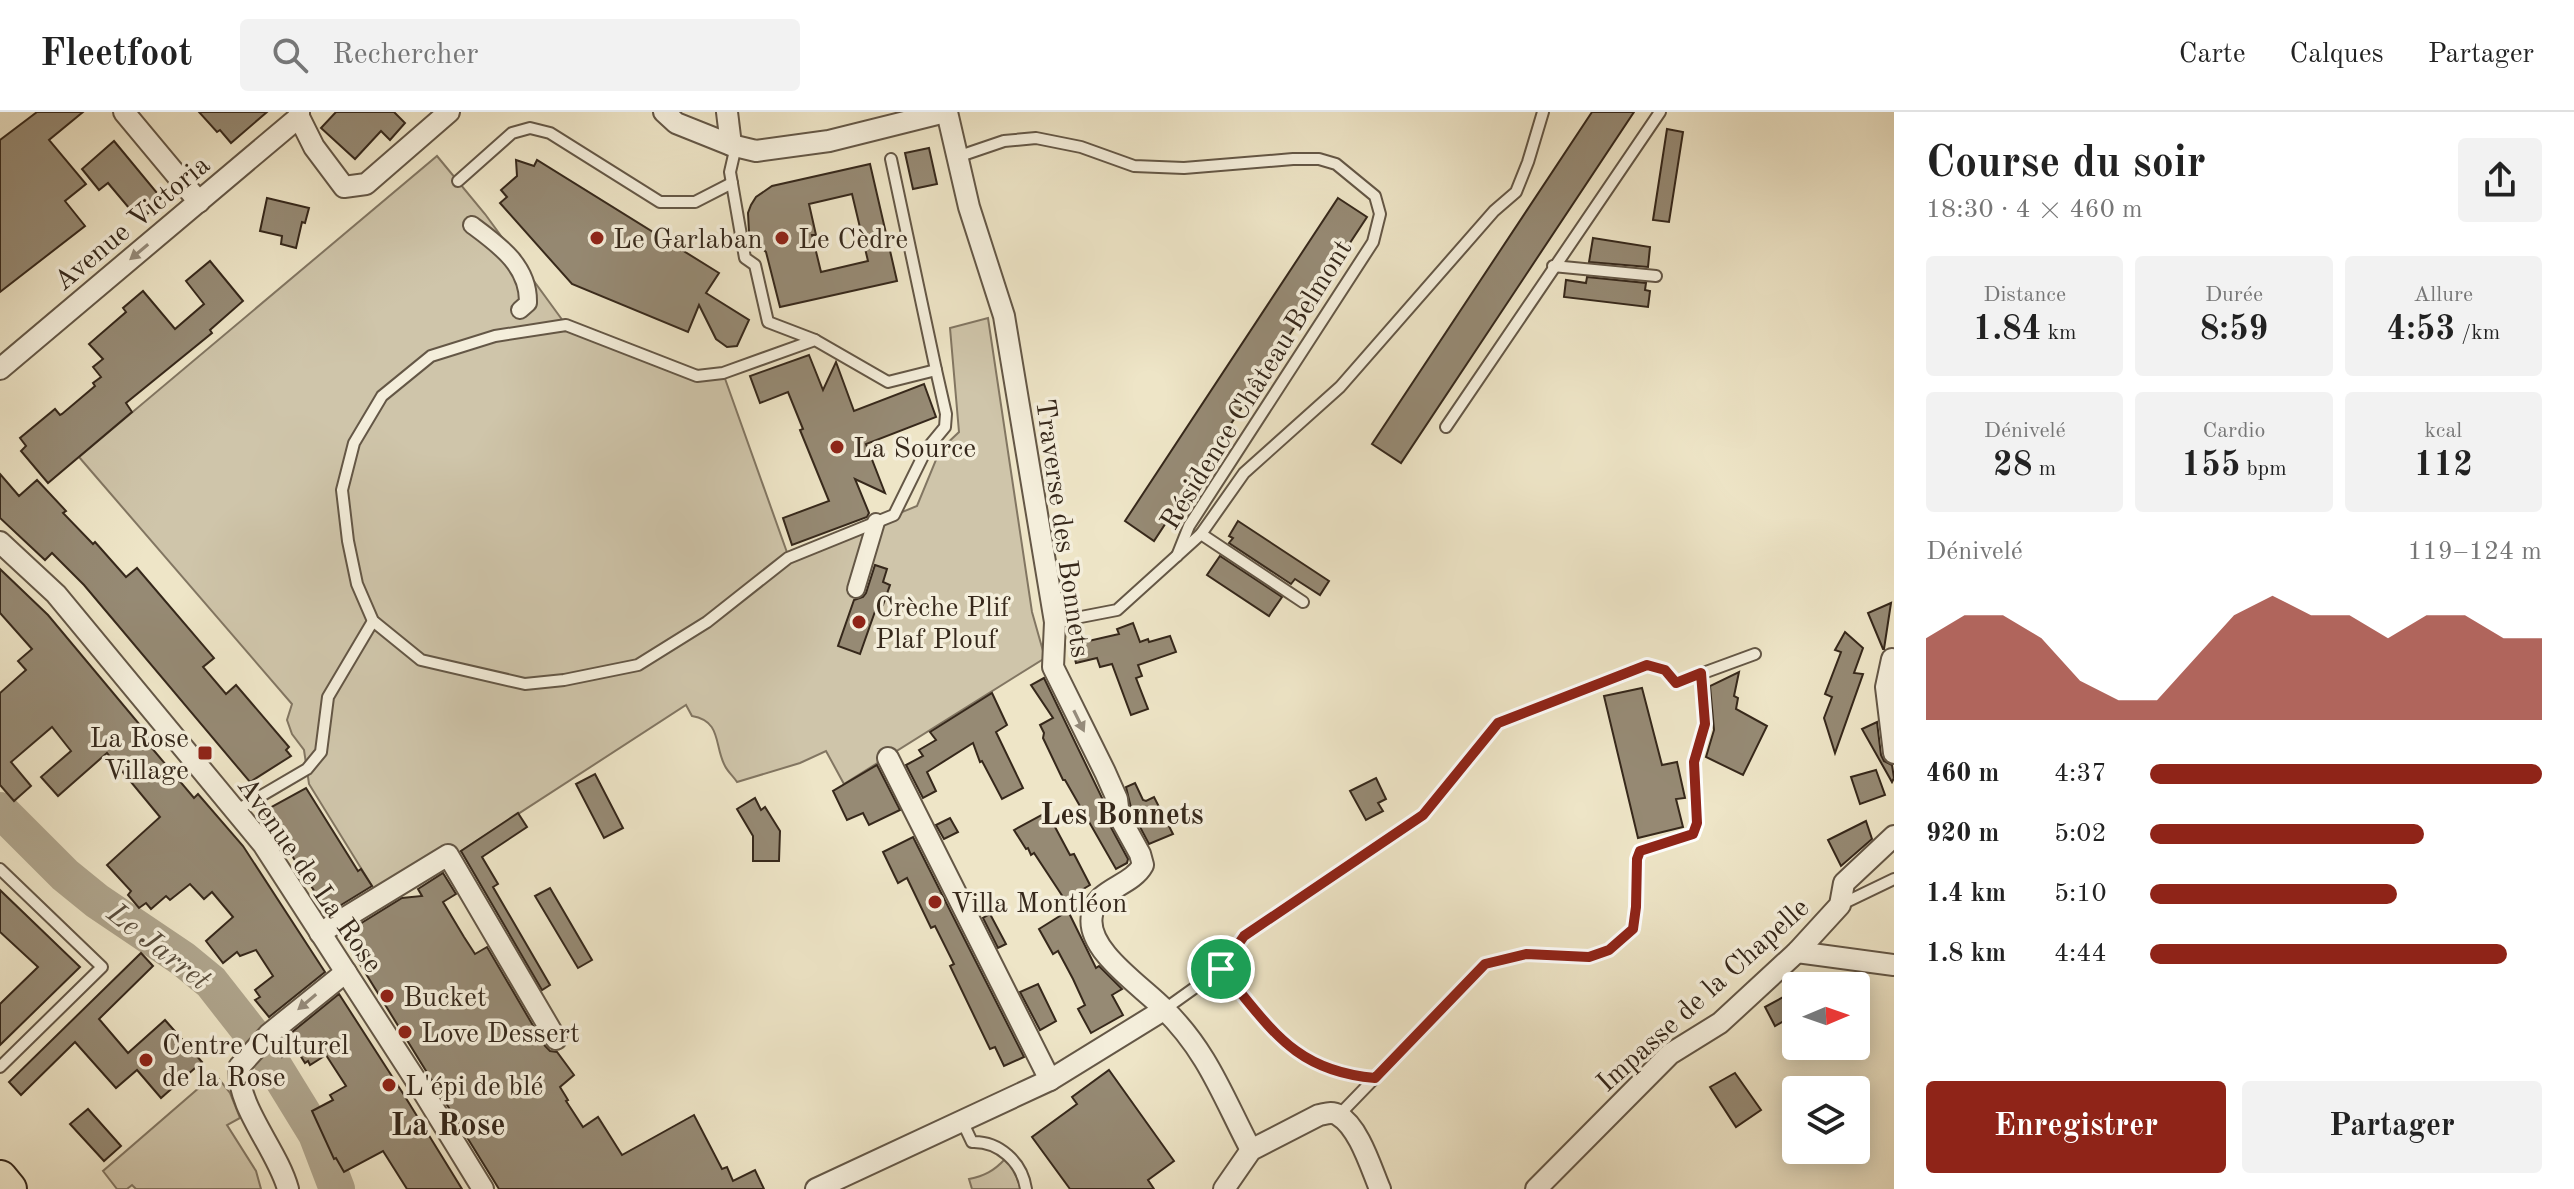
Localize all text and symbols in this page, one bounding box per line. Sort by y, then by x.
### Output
search box [240,19,800,91]
icon: search [268,33,312,77]
text: Fleetfoot [40,36,192,74]
text: Rechercher [332,40,479,70]
text: Carte [2179,41,2246,69]
text: Calques [2290,41,2384,69]
text: Partager [2428,41,2534,69]
button: share [2458,138,2542,222]
text: Course du soir [1926,142,2206,186]
street label: Avenue Victoria [50,151,216,297]
text: 18:30 · 4 × 460 m [1926,197,2143,223]
place label: Le Garlaban [613,227,763,255]
place label: Le Cèdre [798,227,908,255]
marker: Le Garlaban [588,229,606,247]
marker: Le Cèdre [773,229,791,247]
street label: Résidence Château Belmont [1157,236,1358,536]
one-way arrow [130,243,150,260]
text: Distance [1983,284,2066,306]
text: Durée [2205,284,2263,306]
text: Allure [2414,284,2473,306]
text: 1.84 [1973,313,2041,347]
text: 8:59 [2200,313,2268,347]
text: 4:53 [2386,313,2455,347]
text: km [2041,322,2077,344]
text: /km [2455,322,2500,344]
street label: Traverse des Bonnets [1029,397,1093,660]
text: Dénivelé [1984,420,2066,442]
text: Cardio [2203,420,2265,442]
text: kcal [2424,420,2462,442]
place label: La Source [853,436,976,464]
marker: La Source [828,438,846,456]
text: 28 [1993,449,2033,483]
text: 155 [2181,449,2240,483]
text: 112 [2414,449,2473,483]
text: m [2033,458,2056,480]
text: bpm [2240,458,2287,480]
text: Dénivelé [1926,539,2023,565]
text: 119–124 m [2407,539,2542,565]
place label: Crèche Plif Plaf Plouf [875,595,1011,655]
marker: Crèche Plif Plaf Plouf [850,613,868,631]
one-way arrow [1073,709,1086,732]
place label: La Rose Village [90,726,189,786]
marker: La Rose Village [196,744,214,762]
text: 460 m [1926,761,1999,787]
text: 4:37 [2054,761,2107,787]
street label: Avenue de La Rose [231,773,386,979]
district label: Les Bonnets [1040,801,1204,831]
text: 920 m [1926,821,1999,847]
text: 5:02 [2054,821,2107,847]
text: 1.4 km [1926,881,2006,907]
text: 5:10 [2054,881,2107,907]
place label: Villa Montléon [951,891,1127,919]
marker: Villa Montléon [926,893,944,911]
street label: Impasse de la Chapelle [1593,894,1815,1098]
water label: Le Jarret [100,898,215,997]
pin [1187,935,1255,1003]
text: 1.8 km [1926,941,2006,967]
text: 4:44 [2054,941,2107,967]
icon: arrive [1199,947,1243,991]
north arrow [1782,972,1870,1060]
map controls [1782,972,1870,1164]
place label: Bucket [403,985,487,1013]
marker: Bucket [378,987,396,1005]
one-way arrow [297,993,317,1010]
place label: Love Dessert [421,1021,580,1049]
marker: Love Dessert [396,1023,414,1041]
place label: Centre Culturel de la Rose [162,1033,349,1093]
marker: Centre Culturel de la Rose [137,1051,155,1069]
place label: L'épi de blé [405,1074,543,1102]
marker: L'épi de blé [380,1076,398,1094]
button: layers [1782,1076,1870,1164]
button: Enregistrer [1926,1081,2226,1173]
button: Partager [2242,1081,2542,1173]
district label: La Rose [390,1111,506,1143]

